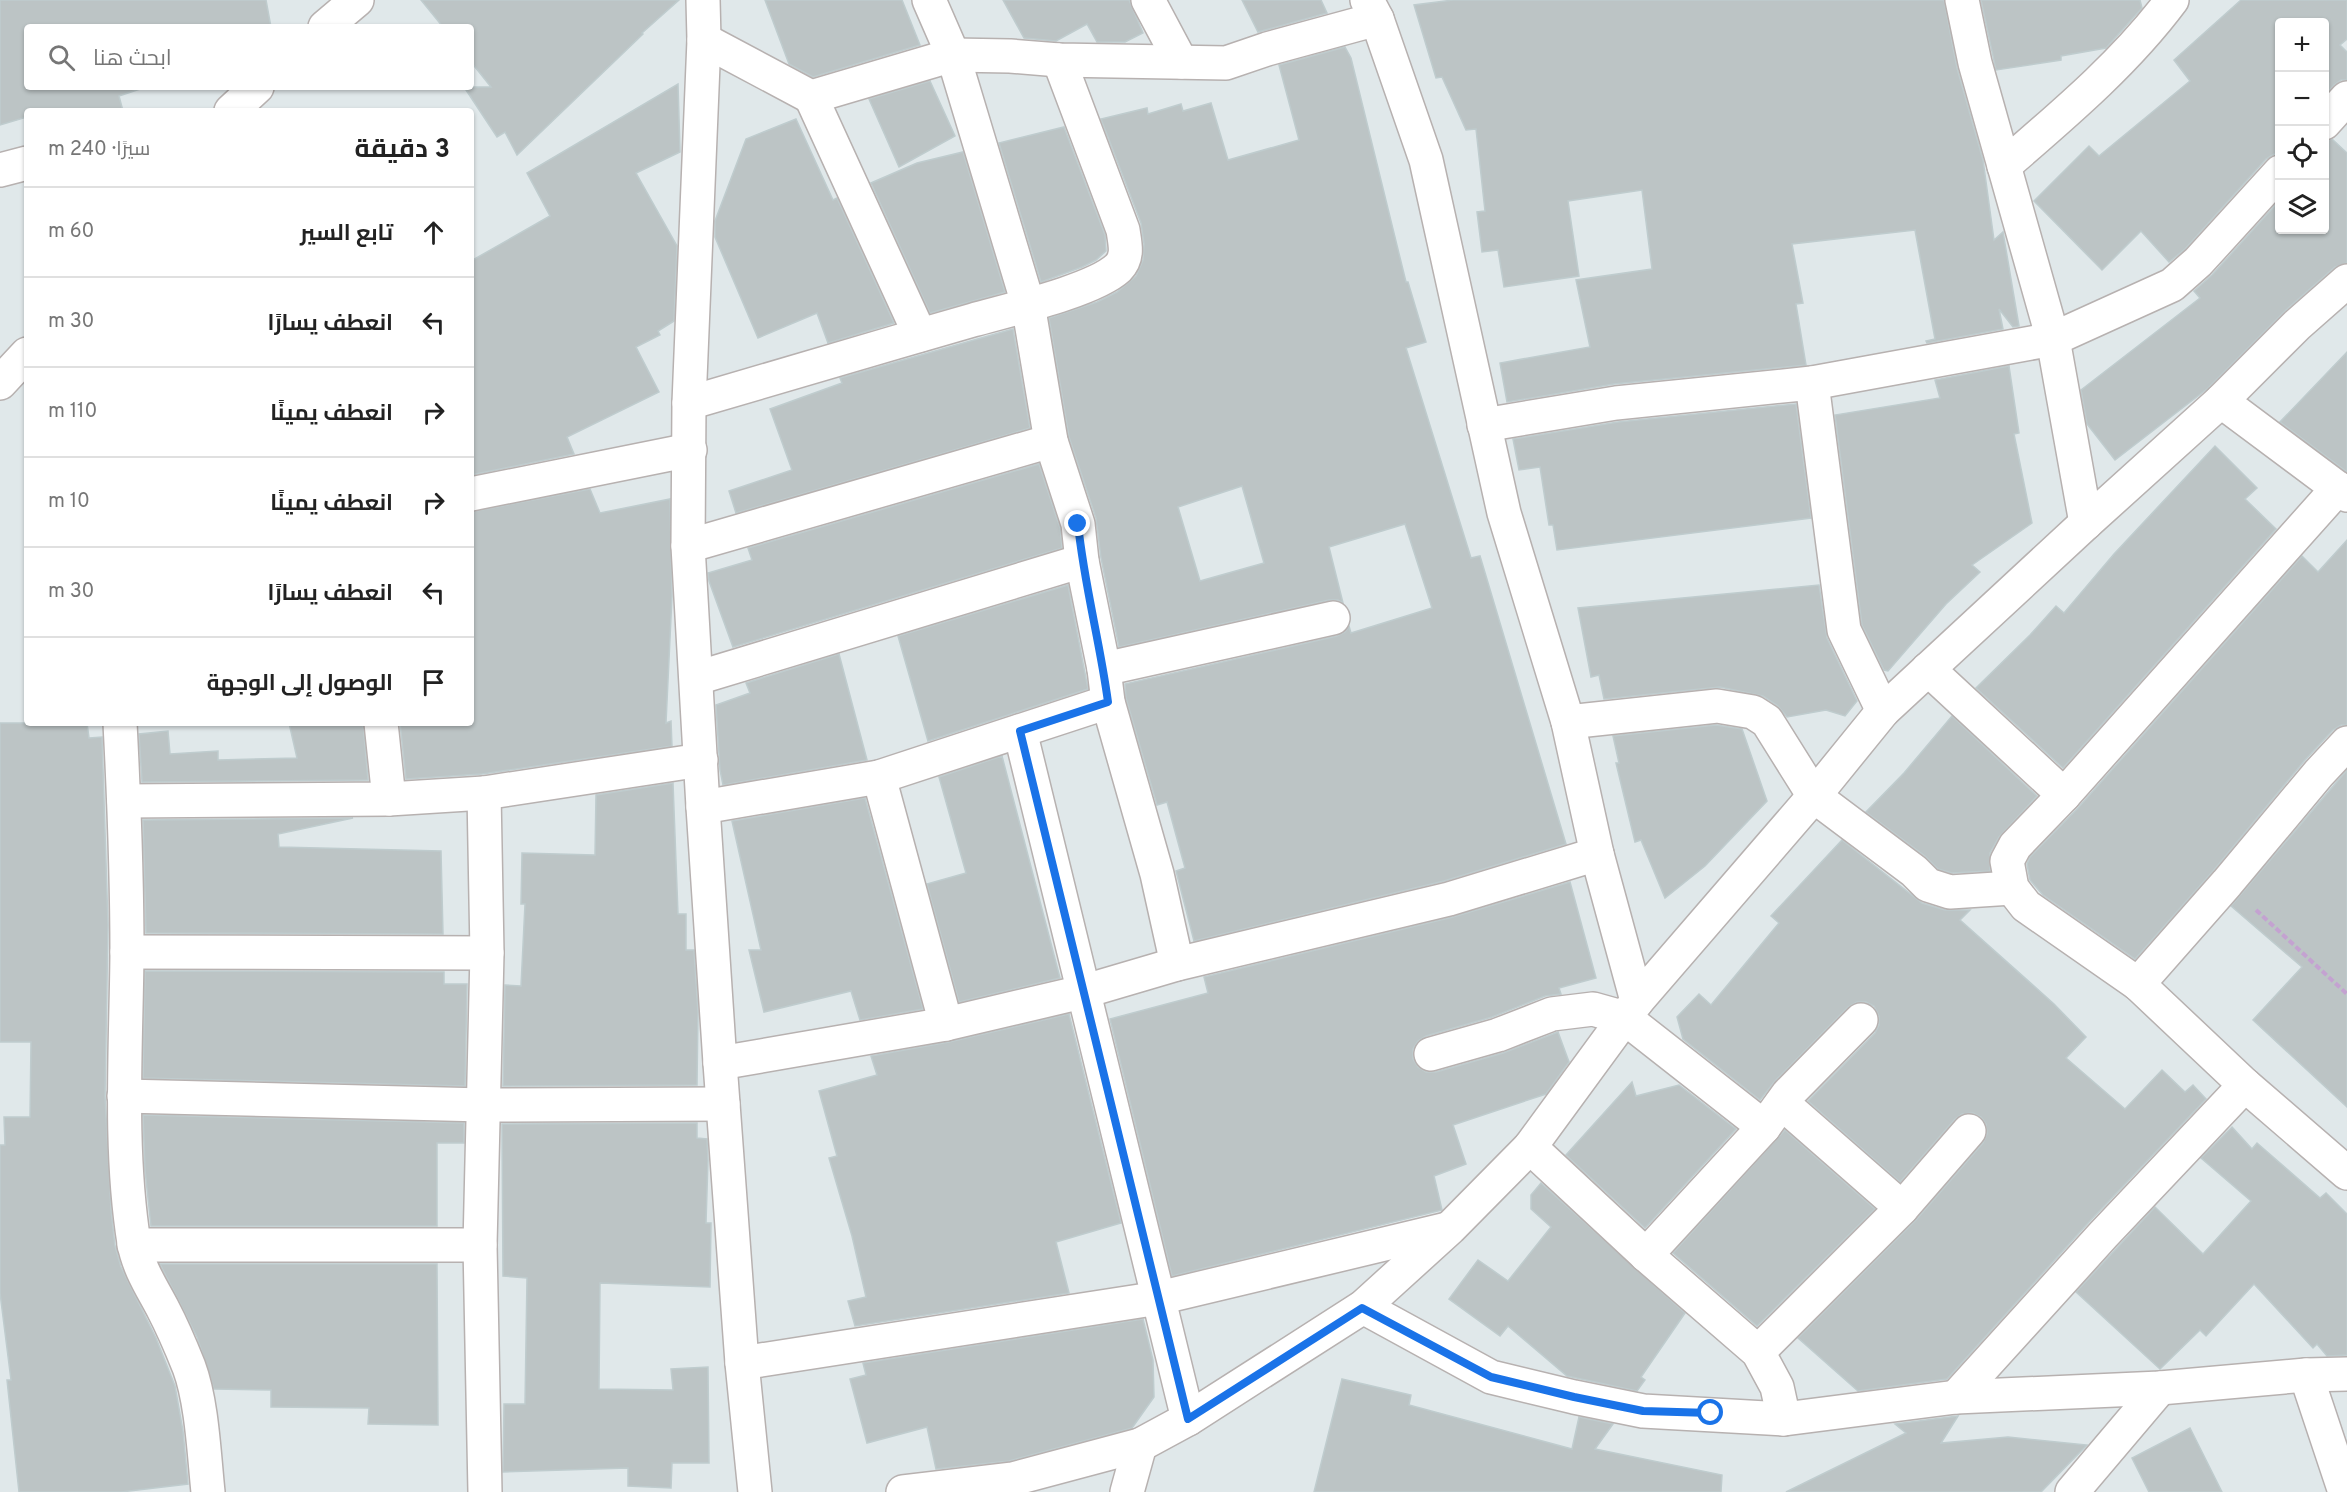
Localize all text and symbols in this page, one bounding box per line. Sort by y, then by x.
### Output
map controls [2275,18,2329,234]
button: + [2275,18,2329,72]
search box [24,24,474,90]
icon: search [45,41,78,74]
text: ابحث هنا [93,46,172,73]
button: − [2275,72,2329,126]
button: locate [2275,126,2329,180]
text: 3 دقيقة [354,134,450,167]
text: سيرًا · 240 m [48,137,150,163]
button: layers [2275,180,2329,234]
icon: ahead [417,216,450,249]
text: 60 m [48,219,94,245]
text: تابع السير [300,221,393,248]
icon: left [417,306,450,339]
text: 30 m [48,309,94,335]
text: انعطف يسارًا [268,311,393,338]
icon: right [417,396,450,429]
text: 110 m [48,399,97,425]
text: انعطف يمينًا [270,401,393,428]
icon: right [417,486,450,519]
text: 10 m [48,489,90,515]
text: انعطف يمينًا [270,491,393,518]
route end [1064,510,1090,536]
icon: left [417,576,450,609]
text: 30 m [48,579,94,605]
text: انعطف يسارًا [268,581,393,608]
icon: arrive [417,666,450,699]
text: الوصول إلى الوجهة [207,671,393,698]
route start [1697,1399,1723,1425]

